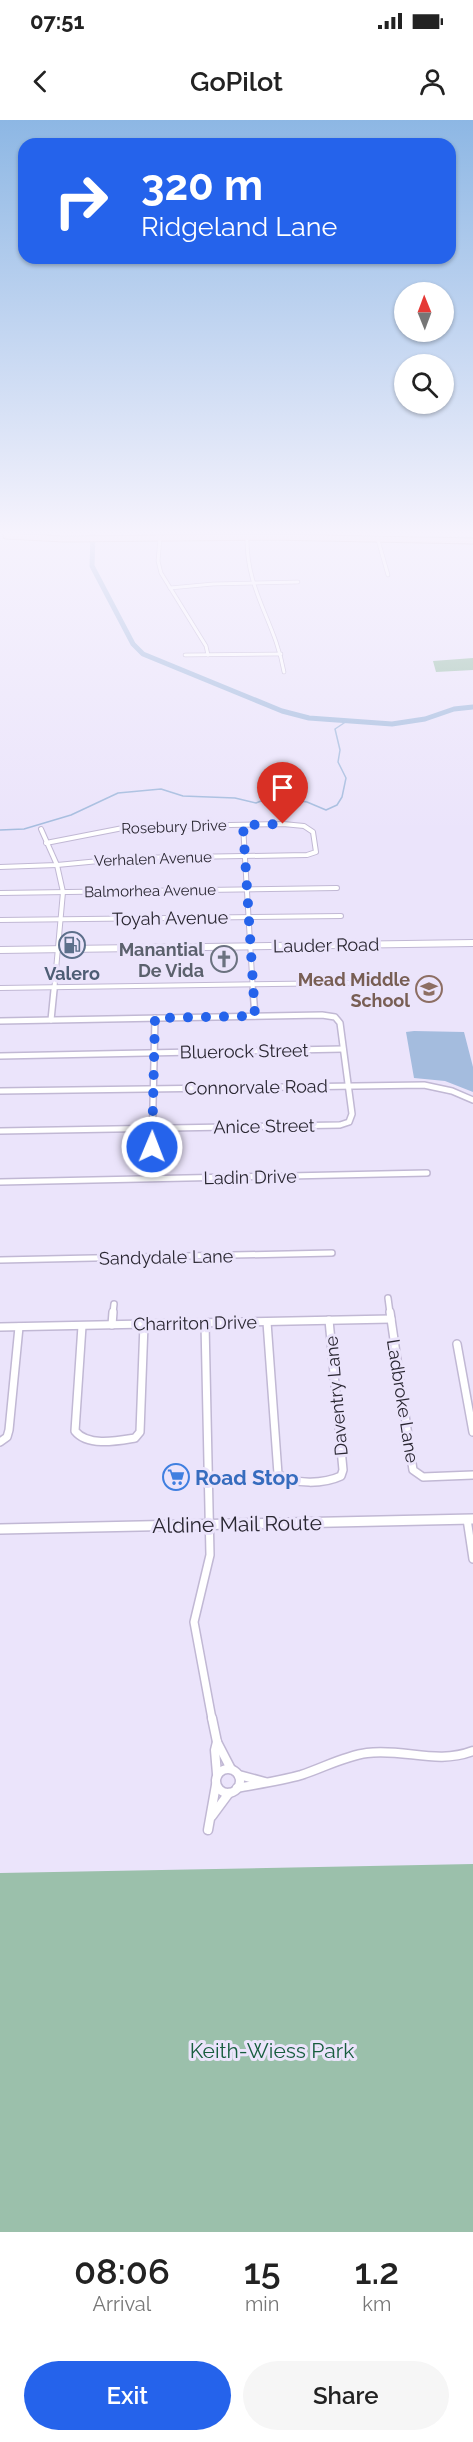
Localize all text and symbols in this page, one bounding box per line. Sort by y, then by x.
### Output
text: 07:51 [30,8,84,34]
icon: back [24,65,57,98]
icon: person [416,65,449,98]
text: GoPilot [190,66,283,97]
text: 320 m [141,161,263,210]
icon: right [42,162,120,240]
text: Ridgeland Lane [141,211,337,242]
north arrow [394,282,454,342]
map controls [394,282,454,414]
button: search [394,354,454,414]
pin [257,762,308,824]
icon: arrive [266,771,299,804]
street label: Rosebury Drive [121,816,227,838]
street label: Verhalen Avenue [94,848,212,870]
street label: Balmorhea Avenue [84,881,216,901]
street label: Toyah Avenue [112,906,229,930]
fuel station icon: Valero [57,930,87,960]
street label: Lauder Road [273,934,379,956]
place label: Manantial De Vida [119,939,204,981]
church icon: Manantial De Vida [209,944,239,974]
place label: Valero [44,963,100,984]
place label: Mead Middle School [298,969,410,1011]
school or university icon: Mead Middle School [414,974,444,1004]
street label: Bluerock Street [179,1039,309,1063]
street label: Connorvale Road [184,1075,328,1099]
position arrow [120,1115,184,1179]
street label: Anice Street [213,1115,315,1137]
street label: Ladin Drive [203,1166,297,1188]
street label: Sandydale Lane [99,1245,234,1269]
street label: Charriton Drive [133,1311,258,1335]
street label: Daventry Lane [320,1335,352,1457]
street label: Ladbroke Lane [383,1338,423,1465]
supermarket icon: Road Stop [161,1462,191,1492]
place label: Road Stop [195,1465,299,1490]
street label: Aldine Mail Route [152,1510,322,1538]
park label: Keith-Wiess Park [190,2038,354,2063]
text: 08:06 [74,2250,170,2292]
text: 15 [244,2250,281,2292]
text: 1.2 [355,2250,399,2292]
text: Arrival [93,2292,151,2316]
text: min [245,2292,279,2316]
text: km [362,2292,391,2316]
button: Exit [24,2361,231,2430]
button: Share [243,2361,449,2430]

